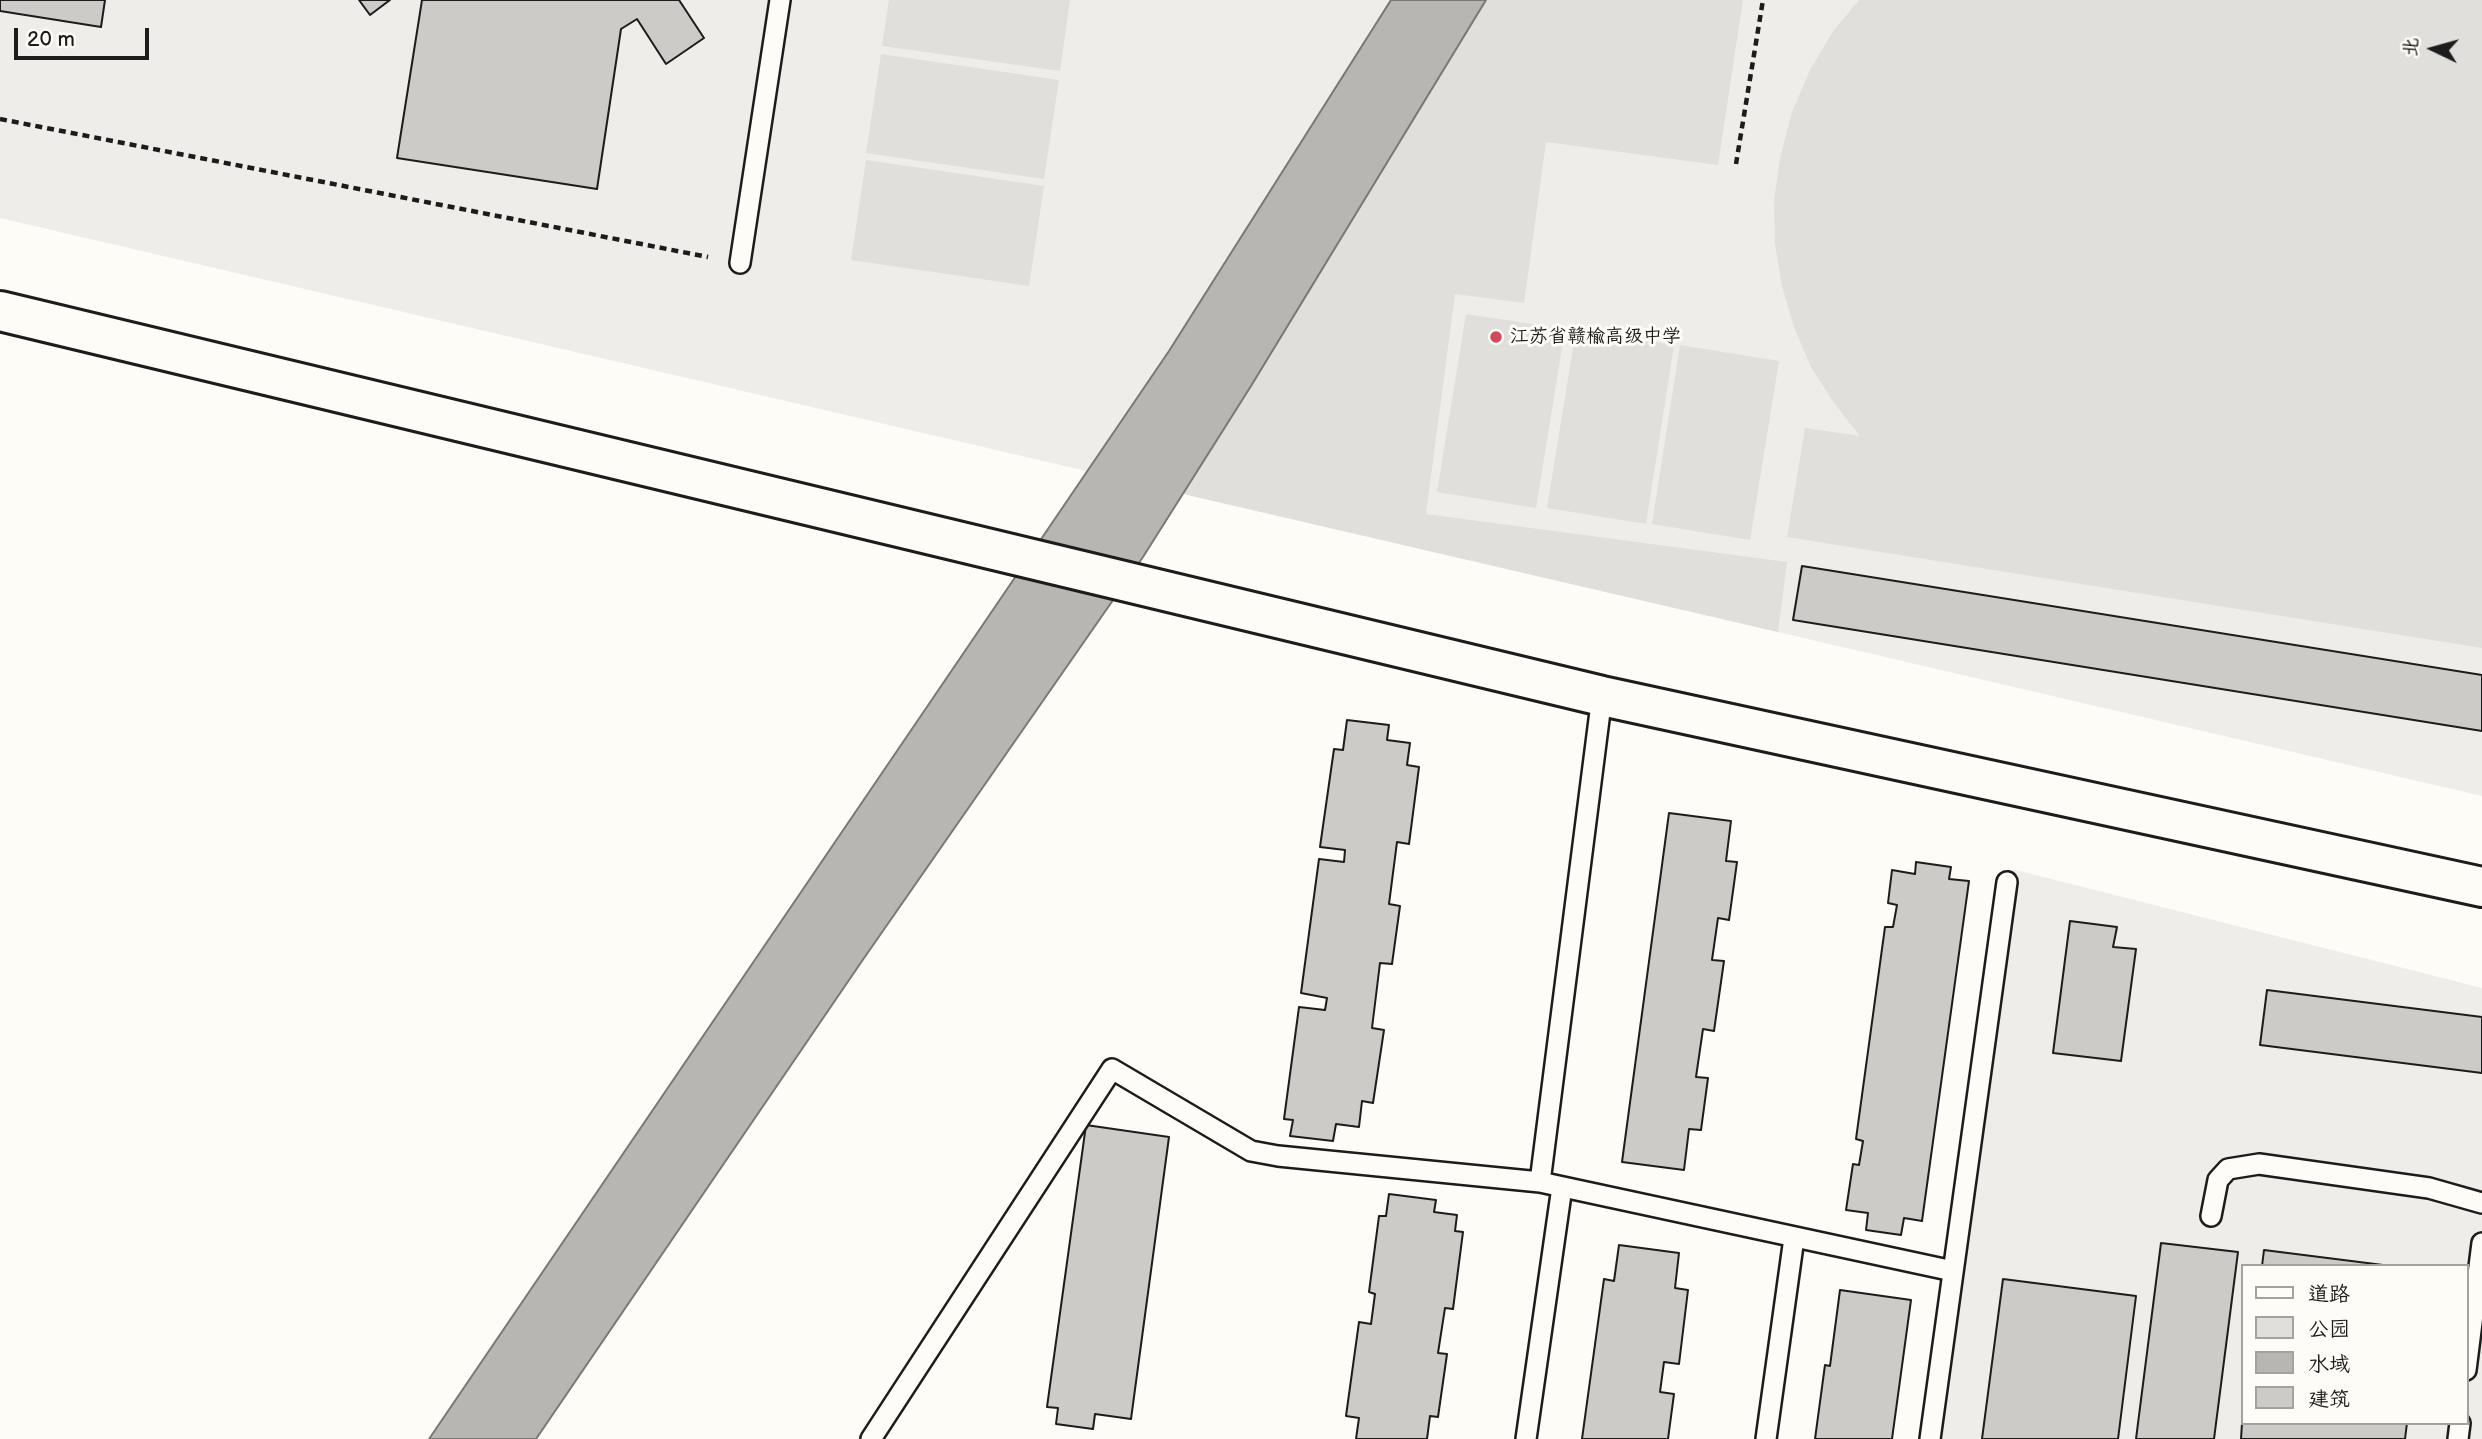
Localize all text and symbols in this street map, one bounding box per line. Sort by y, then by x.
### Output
scale bar [18,14,152,58]
north arrow [2398,14,2468,84]
text: 20 m [27,27,75,52]
text: 北 [2399,37,2424,58]
place label: 江苏省赣榆高级中学 [1510,326,1681,348]
marker: 江苏省赣榆高级中学 [1488,329,1504,345]
legend [2240,1264,2468,1425]
text: 道路 [2308,1282,2350,1307]
text: 公园 [2308,1317,2350,1342]
text: 水域 [2308,1352,2350,1377]
text: 建筑 [2308,1387,2350,1412]

